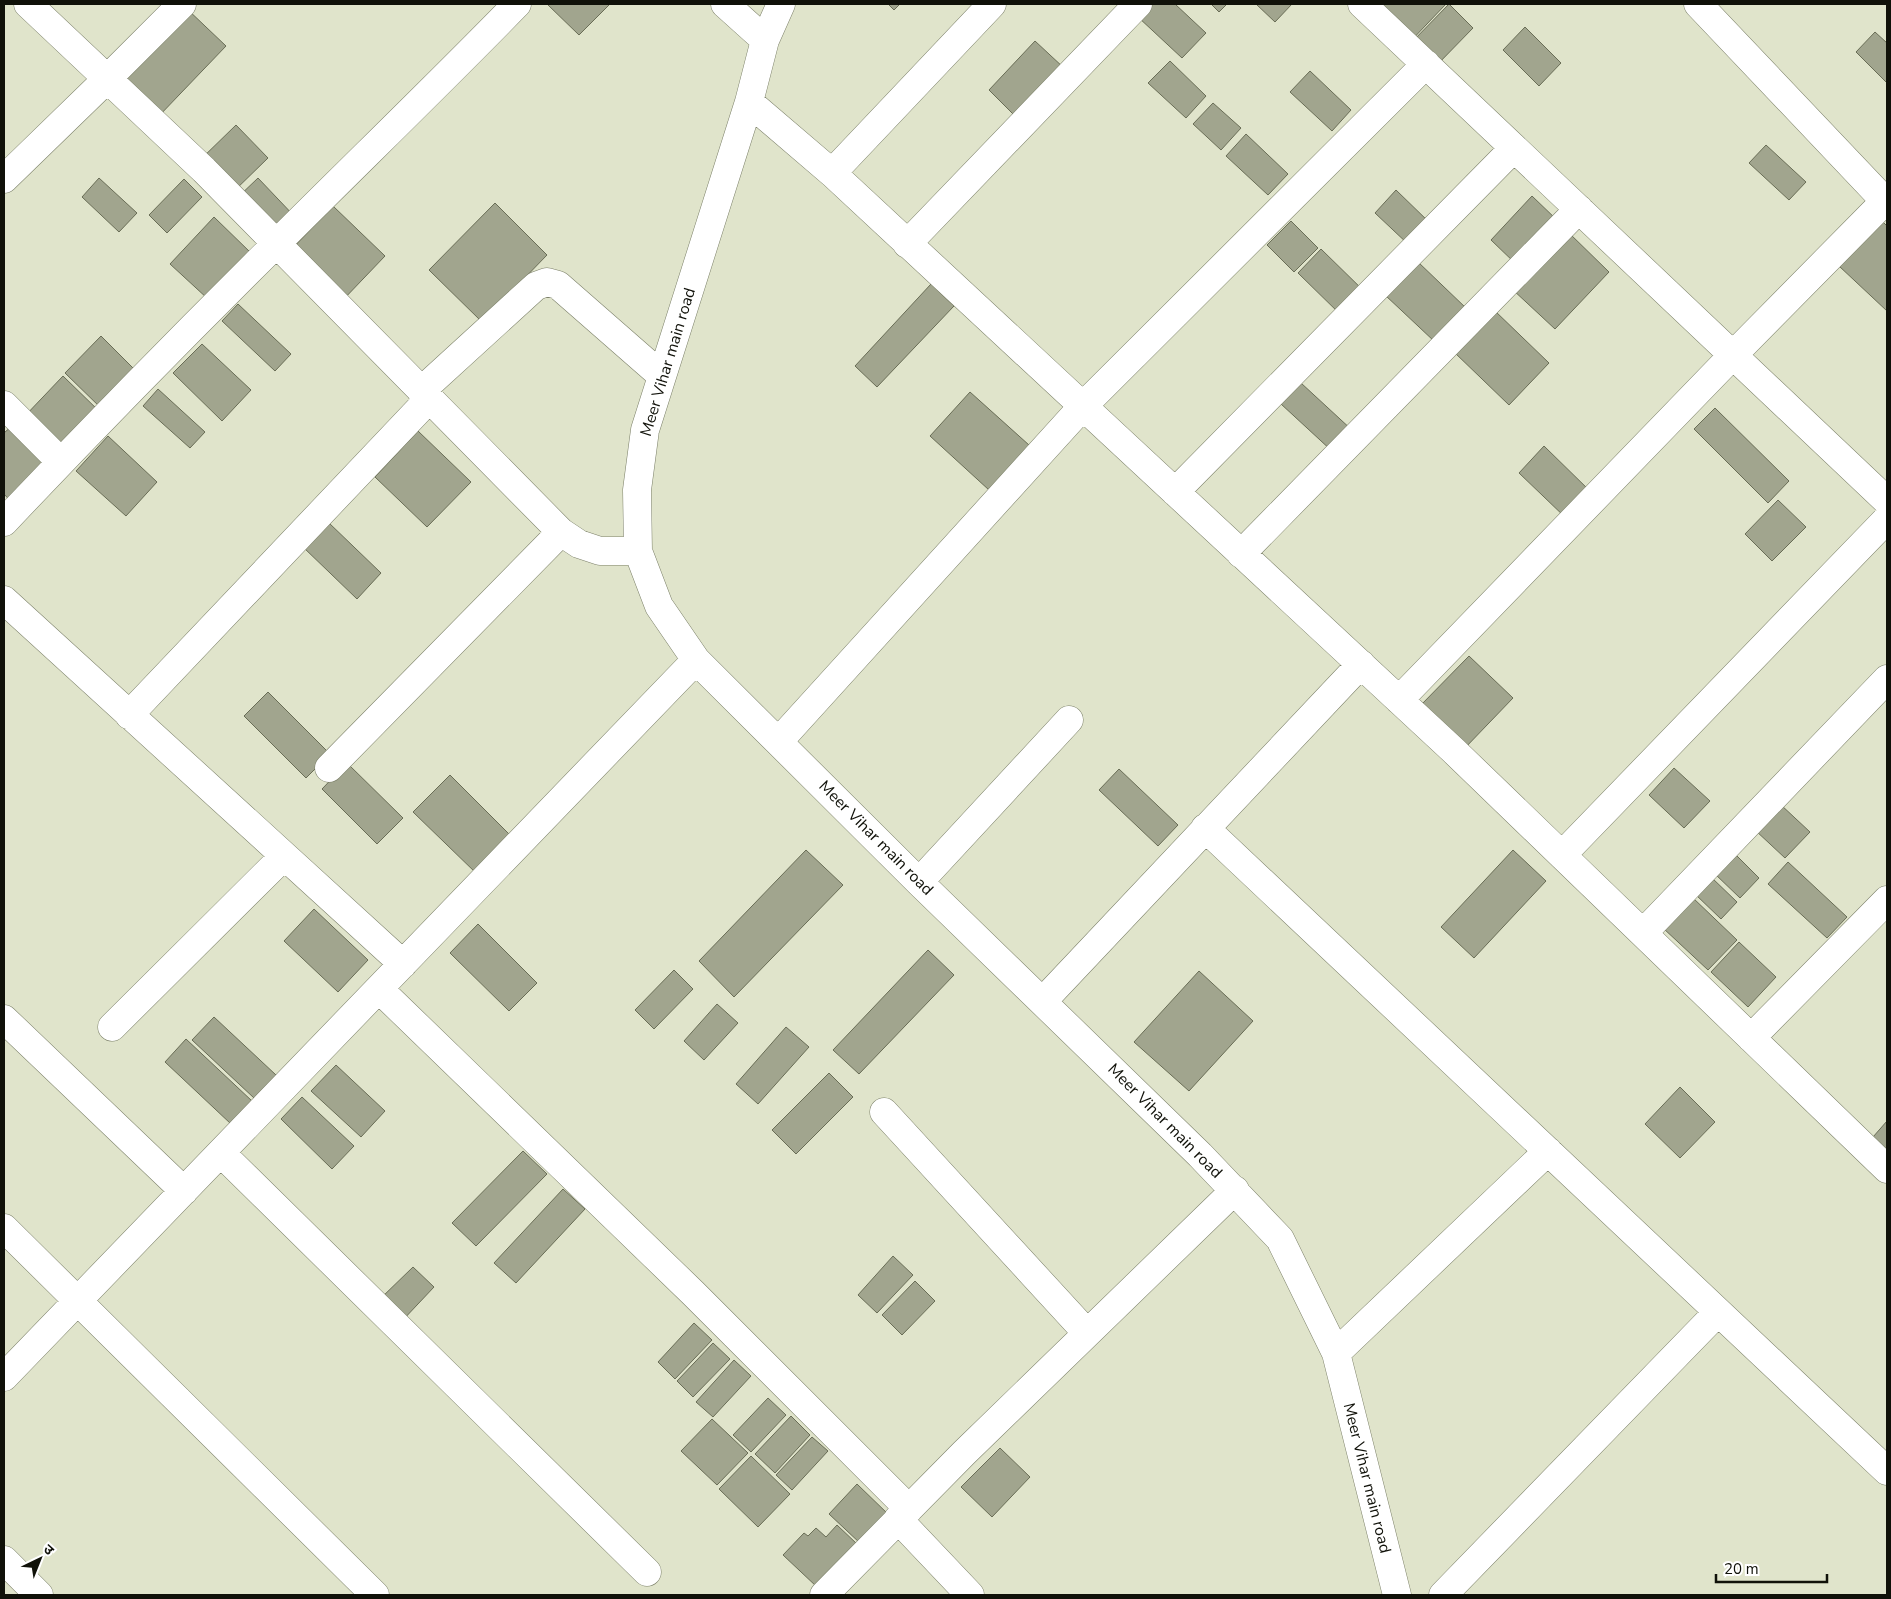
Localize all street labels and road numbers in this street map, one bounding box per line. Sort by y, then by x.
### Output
street label: Meer Vihar main road [635,285,701,439]
street label: Meer Vihar main road [814,776,938,900]
street label: Meer Vihar main road [1103,1059,1227,1183]
street label: Meer Vihar main road [1338,1401,1396,1555]

